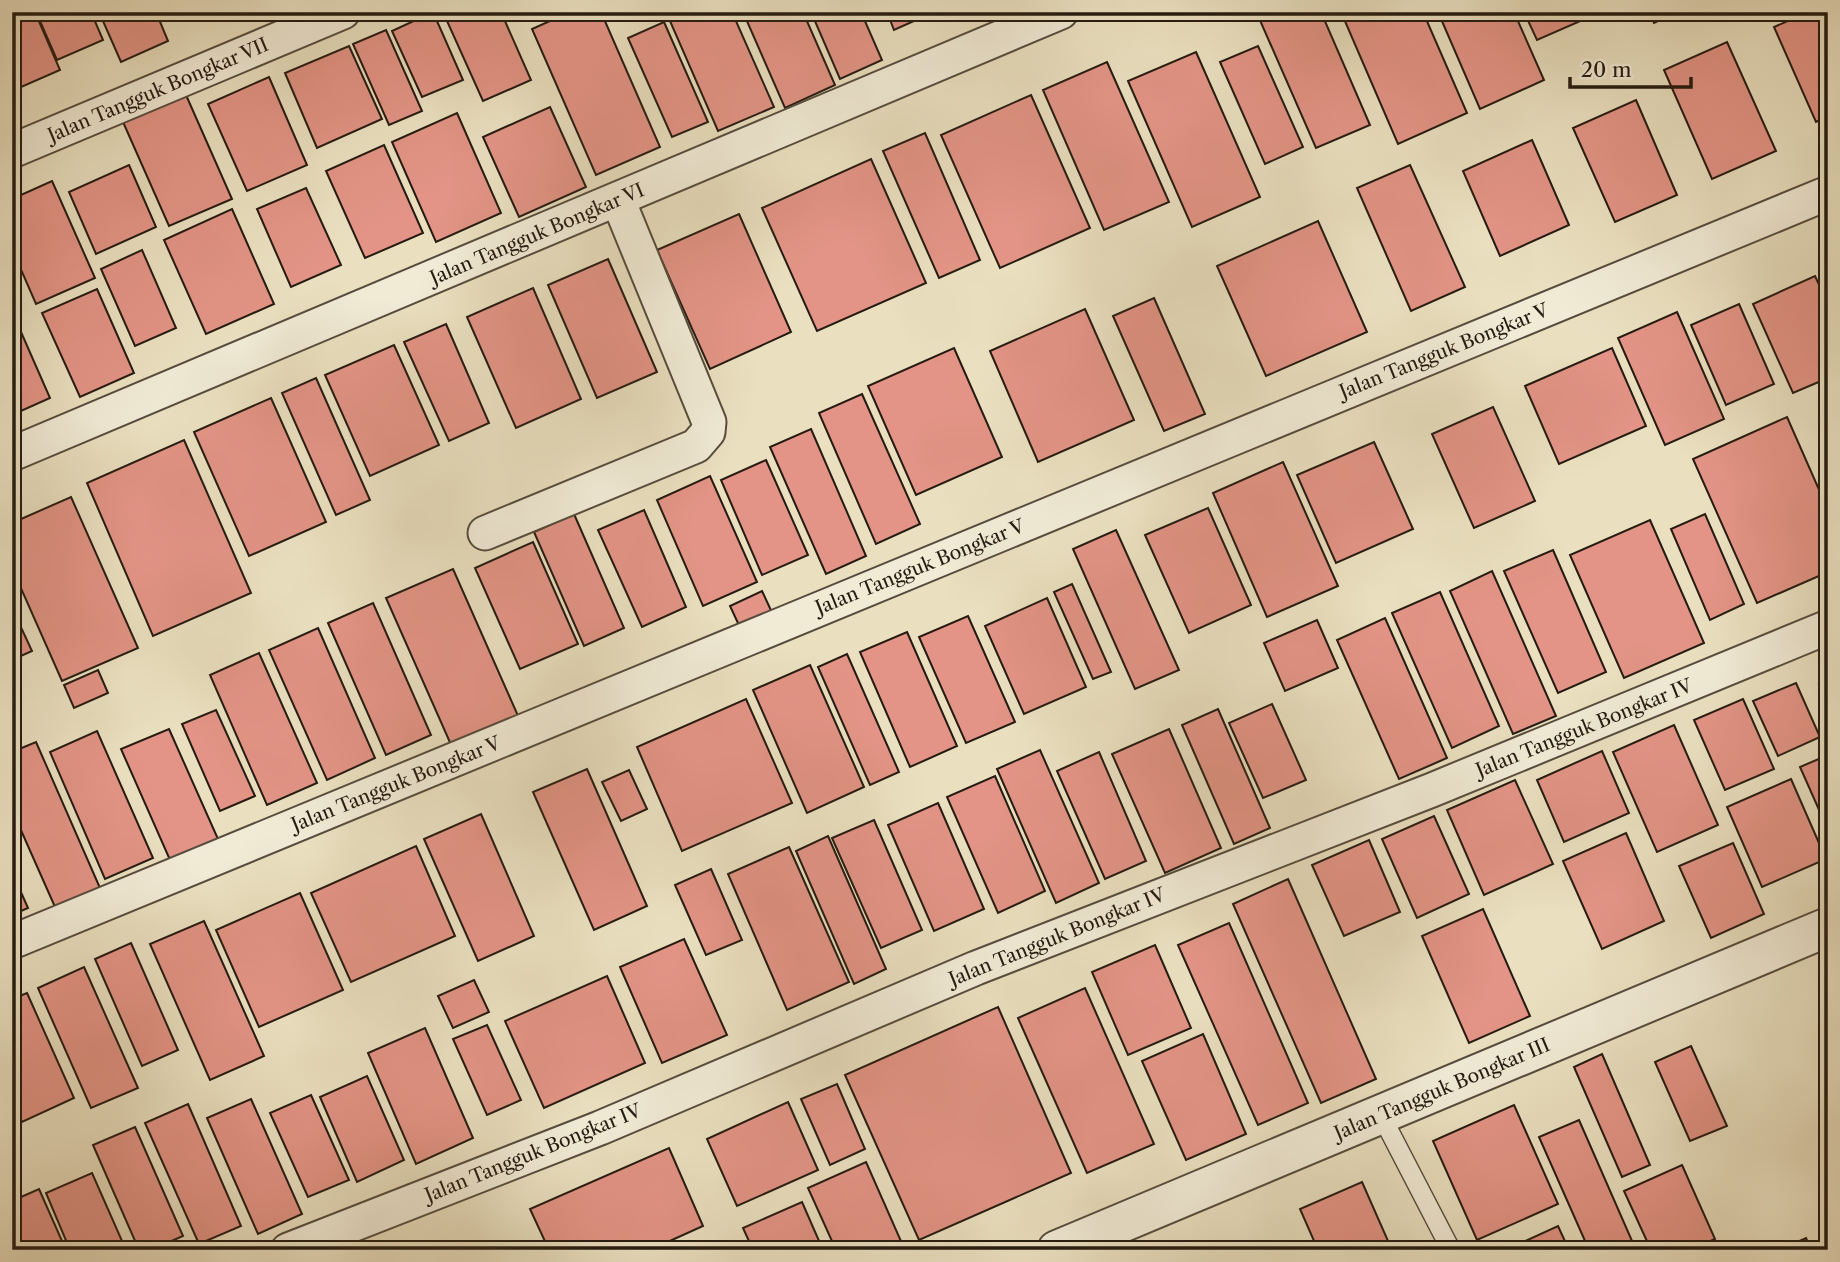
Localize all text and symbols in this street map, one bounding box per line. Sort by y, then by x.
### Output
street label: Jalan Tangguk Bongkar VII [41,33,272,148]
scale bar [1570,46,1691,90]
text: 20 m [1581,57,1632,82]
street label: Jalan Tangguk Bongkar VI [424,178,648,291]
street label: Jalan Tangguk Bongkar V [1333,298,1553,405]
street label: Jalan Tangguk Bongkar V [809,514,1029,621]
street label: Jalan Tangguk Bongkar IV [1470,674,1697,783]
street label: Jalan Tangguk Bongkar V [285,731,505,838]
street label: Jalan Tangguk Bongkar IV [943,883,1170,992]
street label: Jalan Tangguk Bongkar III [1328,1033,1553,1146]
street label: Jalan Tangguk Bongkar IV [419,1099,646,1208]

